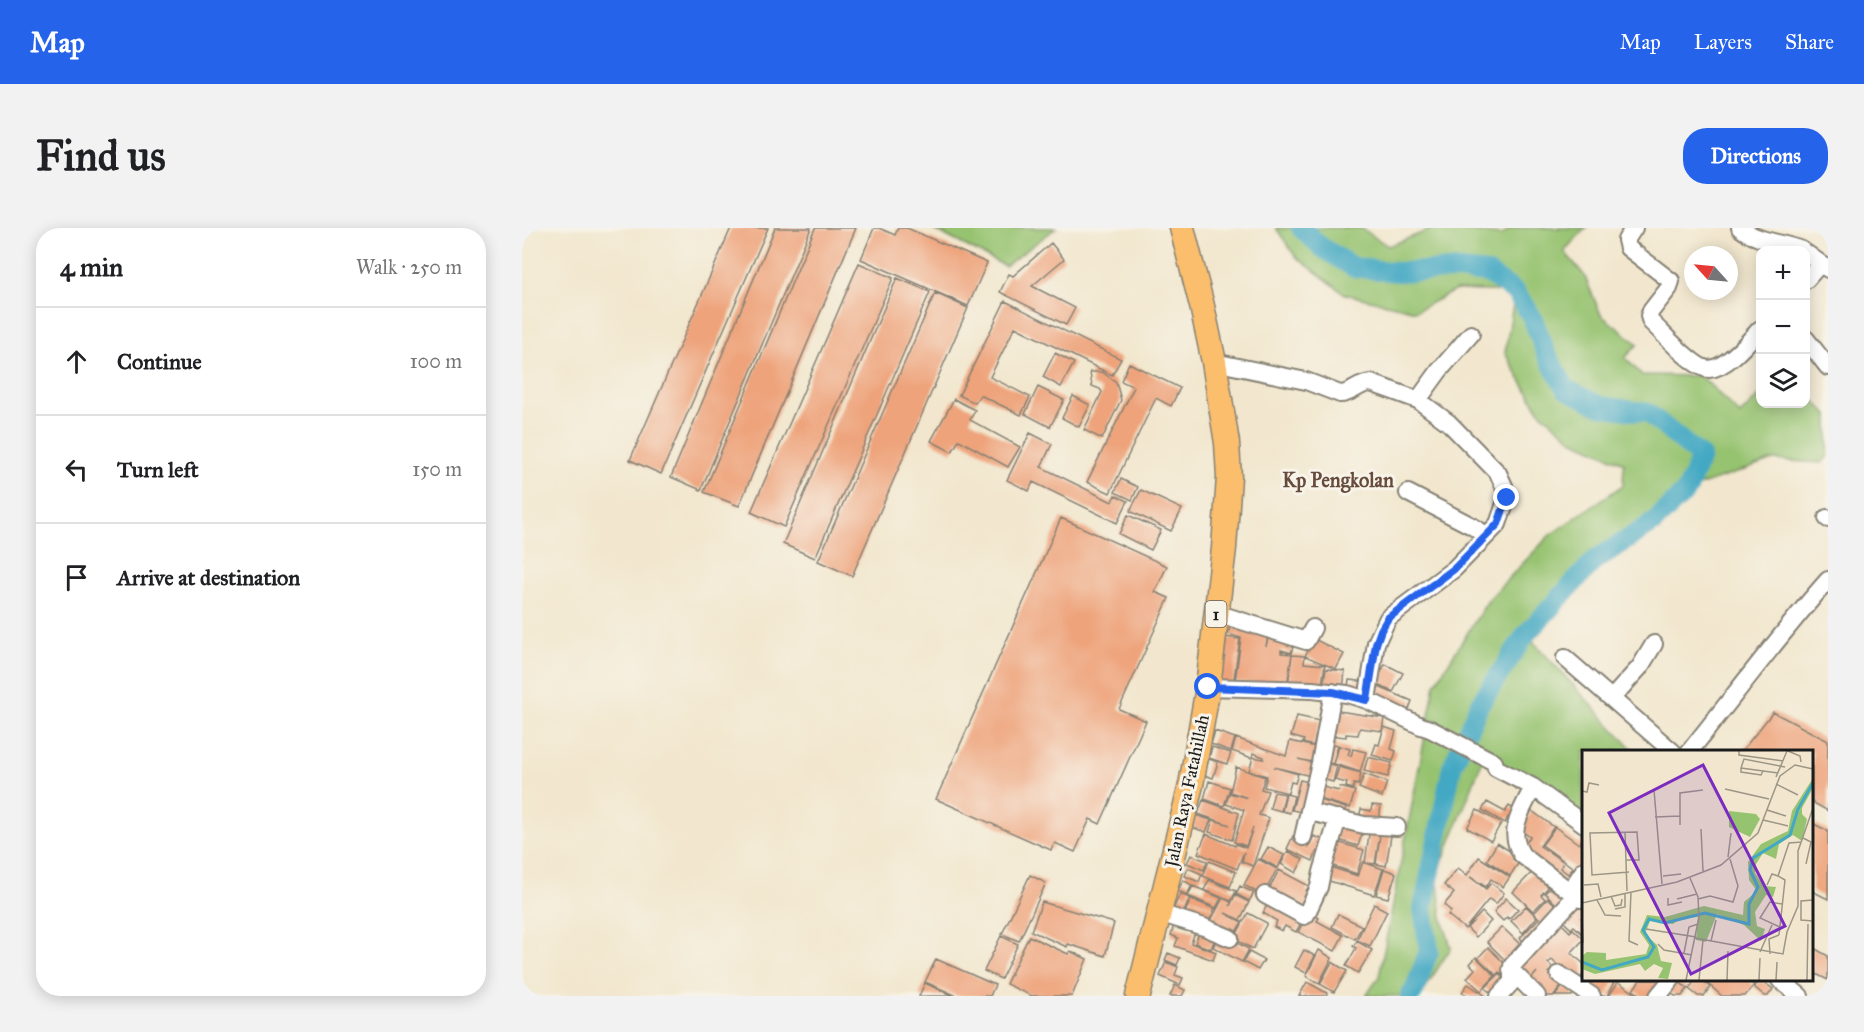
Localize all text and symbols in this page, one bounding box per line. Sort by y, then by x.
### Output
text: Map [30,25,85,60]
text: Map [1620,29,1661,55]
text: Layers [1694,29,1752,55]
text: Share [1785,29,1834,55]
button: Directions [1683,128,1828,184]
text: Find us [36,130,166,182]
north arrow [1684,246,1738,300]
map controls [1756,246,1810,408]
button: + [1756,246,1810,300]
text: 4 min [60,251,123,283]
text: Walk · 250 m [356,255,462,279]
button: − [1756,300,1810,354]
icon: ahead [60,345,93,378]
text: Continue [117,348,202,375]
text: 100 m [410,349,462,373]
button: layers [1756,354,1810,408]
icon: left [60,453,93,486]
text: Turn left [117,456,199,483]
text: 150 m [412,457,462,481]
district label: Kp Pengkolan [1282,468,1394,493]
route end [1493,484,1519,510]
icon: arrive [60,561,93,594]
text: Arrive at destination [117,564,300,591]
road number: 1 [1206,601,1226,627]
route start [1194,673,1220,699]
street label: Jalan Raya Fatahillah [1160,713,1215,872]
inset map [1582,750,1813,981]

